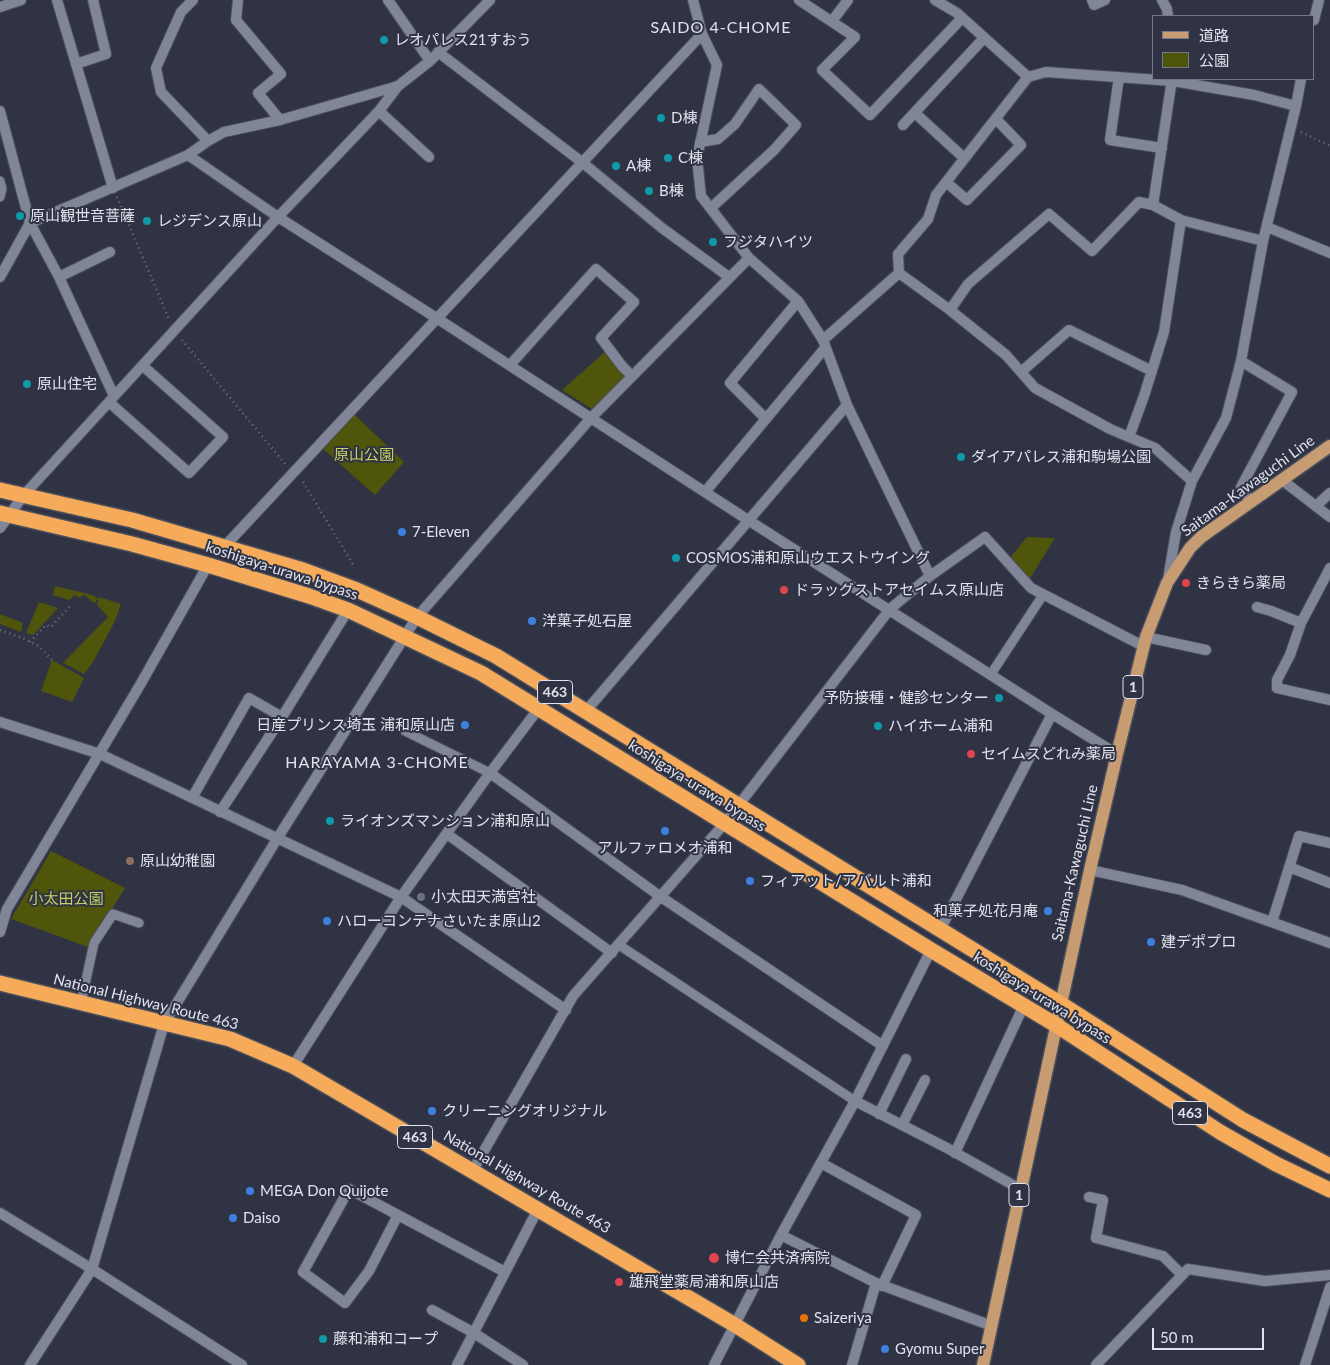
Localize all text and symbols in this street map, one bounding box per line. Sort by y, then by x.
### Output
legend [1152,15,1315,80]
district label: SAIDO 4-CHOME [649,18,793,38]
text: 道路 [1199,26,1229,44]
place label: レオパレス21すおう [394,31,531,49]
marker: レオパレス21すおう [378,34,390,46]
text: 公園 [1199,51,1229,69]
place label: D棟 [671,109,697,127]
marker: D棟 [655,112,667,124]
place label: C棟 [678,149,703,167]
marker: C棟 [662,152,674,164]
place label: A棟 [626,157,651,175]
marker: A棟 [610,160,622,172]
place label: B棟 [659,182,684,200]
marker: B棟 [643,185,655,197]
place label: 原山観世音菩薩 [30,207,135,225]
marker: 原山観世音菩薩 [14,210,26,222]
place label: レジデンス原山 [157,212,262,230]
marker: レジデンス原山 [141,215,153,227]
place label: フジタハイツ [723,233,813,251]
marker: フジタハイツ [707,236,719,248]
place label: 原山住宅 [37,375,97,393]
marker: 原山住宅 [21,378,33,390]
street label: Saitama-Kawaguchi Line [1178,432,1318,540]
park label: 原山公園 [334,446,394,464]
place label: ダイアパレス浦和駒場公園 [971,448,1151,466]
marker: ダイアパレス浦和駒場公園 [955,451,967,463]
place label: 7-Eleven [412,523,470,541]
marker: 7-Eleven [396,526,408,538]
street label: koshigaya-urawa bypass [204,538,360,604]
place label: COSMOS浦和原山ウエストウイング [686,549,930,567]
marker: COSMOS浦和原山ウエストウイング [670,552,682,564]
place label: きらきら薬局 [1196,574,1286,592]
marker: きらきら薬局 [1180,577,1192,589]
place label: ドラッグストアセイムス原山店 [794,581,1004,599]
marker: ドラッグストアセイムス原山店 [778,584,790,596]
place label: 洋菓子処石屋 [542,612,632,630]
marker: 洋菓子処石屋 [526,615,538,627]
road number: 1 [1123,676,1143,699]
road number: 463 [538,680,572,704]
place label: 予防接種・健診センター [824,689,989,707]
marker: 予防接種・健診センター [993,692,1005,704]
place label: 日産プリンス埼玉 浦和原山店 [256,716,455,734]
place label: ハイホーム浦和 [888,717,993,735]
marker: 日産プリンス埼玉 浦和原山店 [459,719,471,731]
marker: ハイホーム浦和 [872,720,884,732]
street label: koshigaya-urawa bypass [625,736,769,836]
place label: セイムスどれみ薬局 [981,745,1116,763]
marker: セイムスどれみ薬局 [965,748,977,760]
district label: HARAYAMA 3-CHOME [283,753,471,773]
street label: Saitama-Kawaguchi Line [1048,783,1102,943]
place label: ライオンズマンション浦和原山 [340,812,550,830]
marker: ライオンズマンション浦和原山 [324,815,336,827]
marker: アルファロメオ浦和 [659,825,671,837]
place label: アルファロメオ浦和 [598,839,732,857]
place label: 原山幼稚園 [140,852,215,870]
marker: 原山幼稚園 [124,855,136,867]
place label: フィアット/アバルト浦和 [760,872,932,890]
marker: フィアット/アバルト浦和 [744,875,756,887]
place label: 小太田天満宮社 [431,888,536,906]
park label: 小太田公園 [29,890,103,908]
marker: 小太田天満宮社 [415,891,427,903]
place label: 和菓子処花月庵 [933,902,1038,920]
marker: 和菓子処花月庵 [1042,905,1054,917]
place label: ハローコンテナさいたま原山2 [337,912,541,930]
marker: ハローコンテナさいたま原山2 [321,915,333,927]
place label: 建デポプロ [1161,933,1236,951]
marker: 建デポプロ [1145,936,1157,948]
street label: koshigaya-urawa bypass [970,948,1114,1048]
street label: National Highway Route 463 [52,970,240,1034]
place label: クリーニングオリジナル [442,1102,607,1120]
road number: 463 [1172,1102,1208,1124]
marker: クリーニングオリジナル [426,1105,438,1117]
road number: 463 [398,1126,432,1148]
street label: National Highway Route 463 [440,1127,614,1237]
place label: MEGA Don Quijote [260,1182,388,1200]
road number: 1 [1009,1184,1029,1206]
marker: MEGA Don Quijote [244,1185,256,1197]
place label: Daiso [243,1209,280,1227]
marker: Daiso [227,1212,239,1224]
place label: 博仁会共済病院 [725,1249,830,1267]
marker: 博仁会共済病院 [707,1251,721,1265]
place label: 雄飛堂薬局浦和原山店 [629,1273,779,1291]
marker: 雄飛堂薬局浦和原山店 [613,1276,625,1288]
place label: Saizeriya [814,1309,872,1327]
marker: Saizeriya [798,1312,810,1324]
scale bar [1155,1318,1268,1350]
text: 50 m [1160,1328,1194,1346]
place label: 藤和浦和コープ [333,1330,438,1348]
marker: 藤和浦和コープ [317,1333,329,1345]
place label: Gyomu Super [895,1340,984,1358]
marker: Gyomu Super [879,1343,891,1355]

